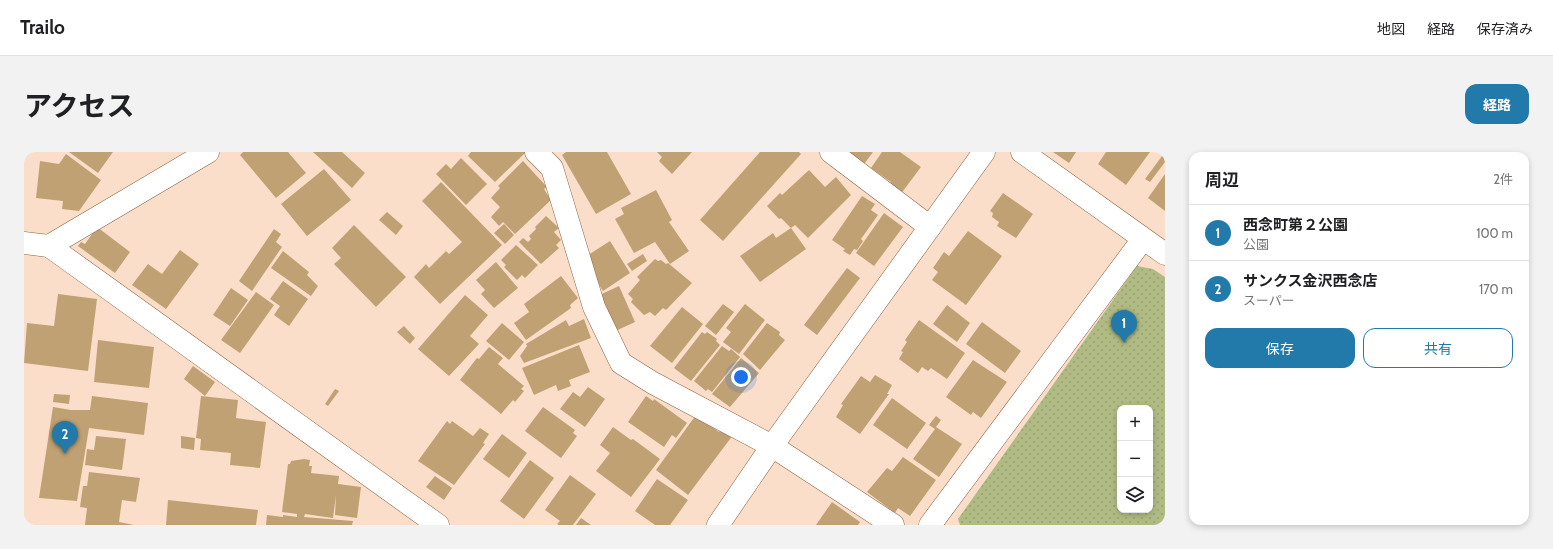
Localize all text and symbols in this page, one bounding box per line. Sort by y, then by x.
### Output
text: Trailo [20,16,65,39]
text: 地図 [1377,20,1405,38]
text: 経路 [1427,20,1455,38]
text: 保存済み [1477,20,1533,38]
button: 経路 [1465,84,1529,124]
text: アクセス [24,89,135,123]
text: 周辺 [1205,170,1239,190]
text: 2件 [1493,171,1513,187]
text: 西念町第２公園 [1243,216,1348,234]
text: 1 [1216,225,1220,241]
text: 100 m [1476,225,1513,241]
text: 公園 [1243,236,1269,252]
text: サンクス金沢西念店 [1243,272,1378,290]
text: 2 [1215,281,1221,297]
text: 170 m [1479,281,1513,297]
text: スーパー [1243,292,1295,308]
pin: 1 [1111,310,1137,343]
button: 保存 [1205,328,1355,368]
button: 共有 [1363,328,1513,368]
your location [731,367,751,387]
map controls [1117,405,1153,513]
button: + [1117,405,1153,441]
pin: 2 [52,421,78,454]
button: − [1117,441,1153,477]
button: layers [1117,477,1153,513]

